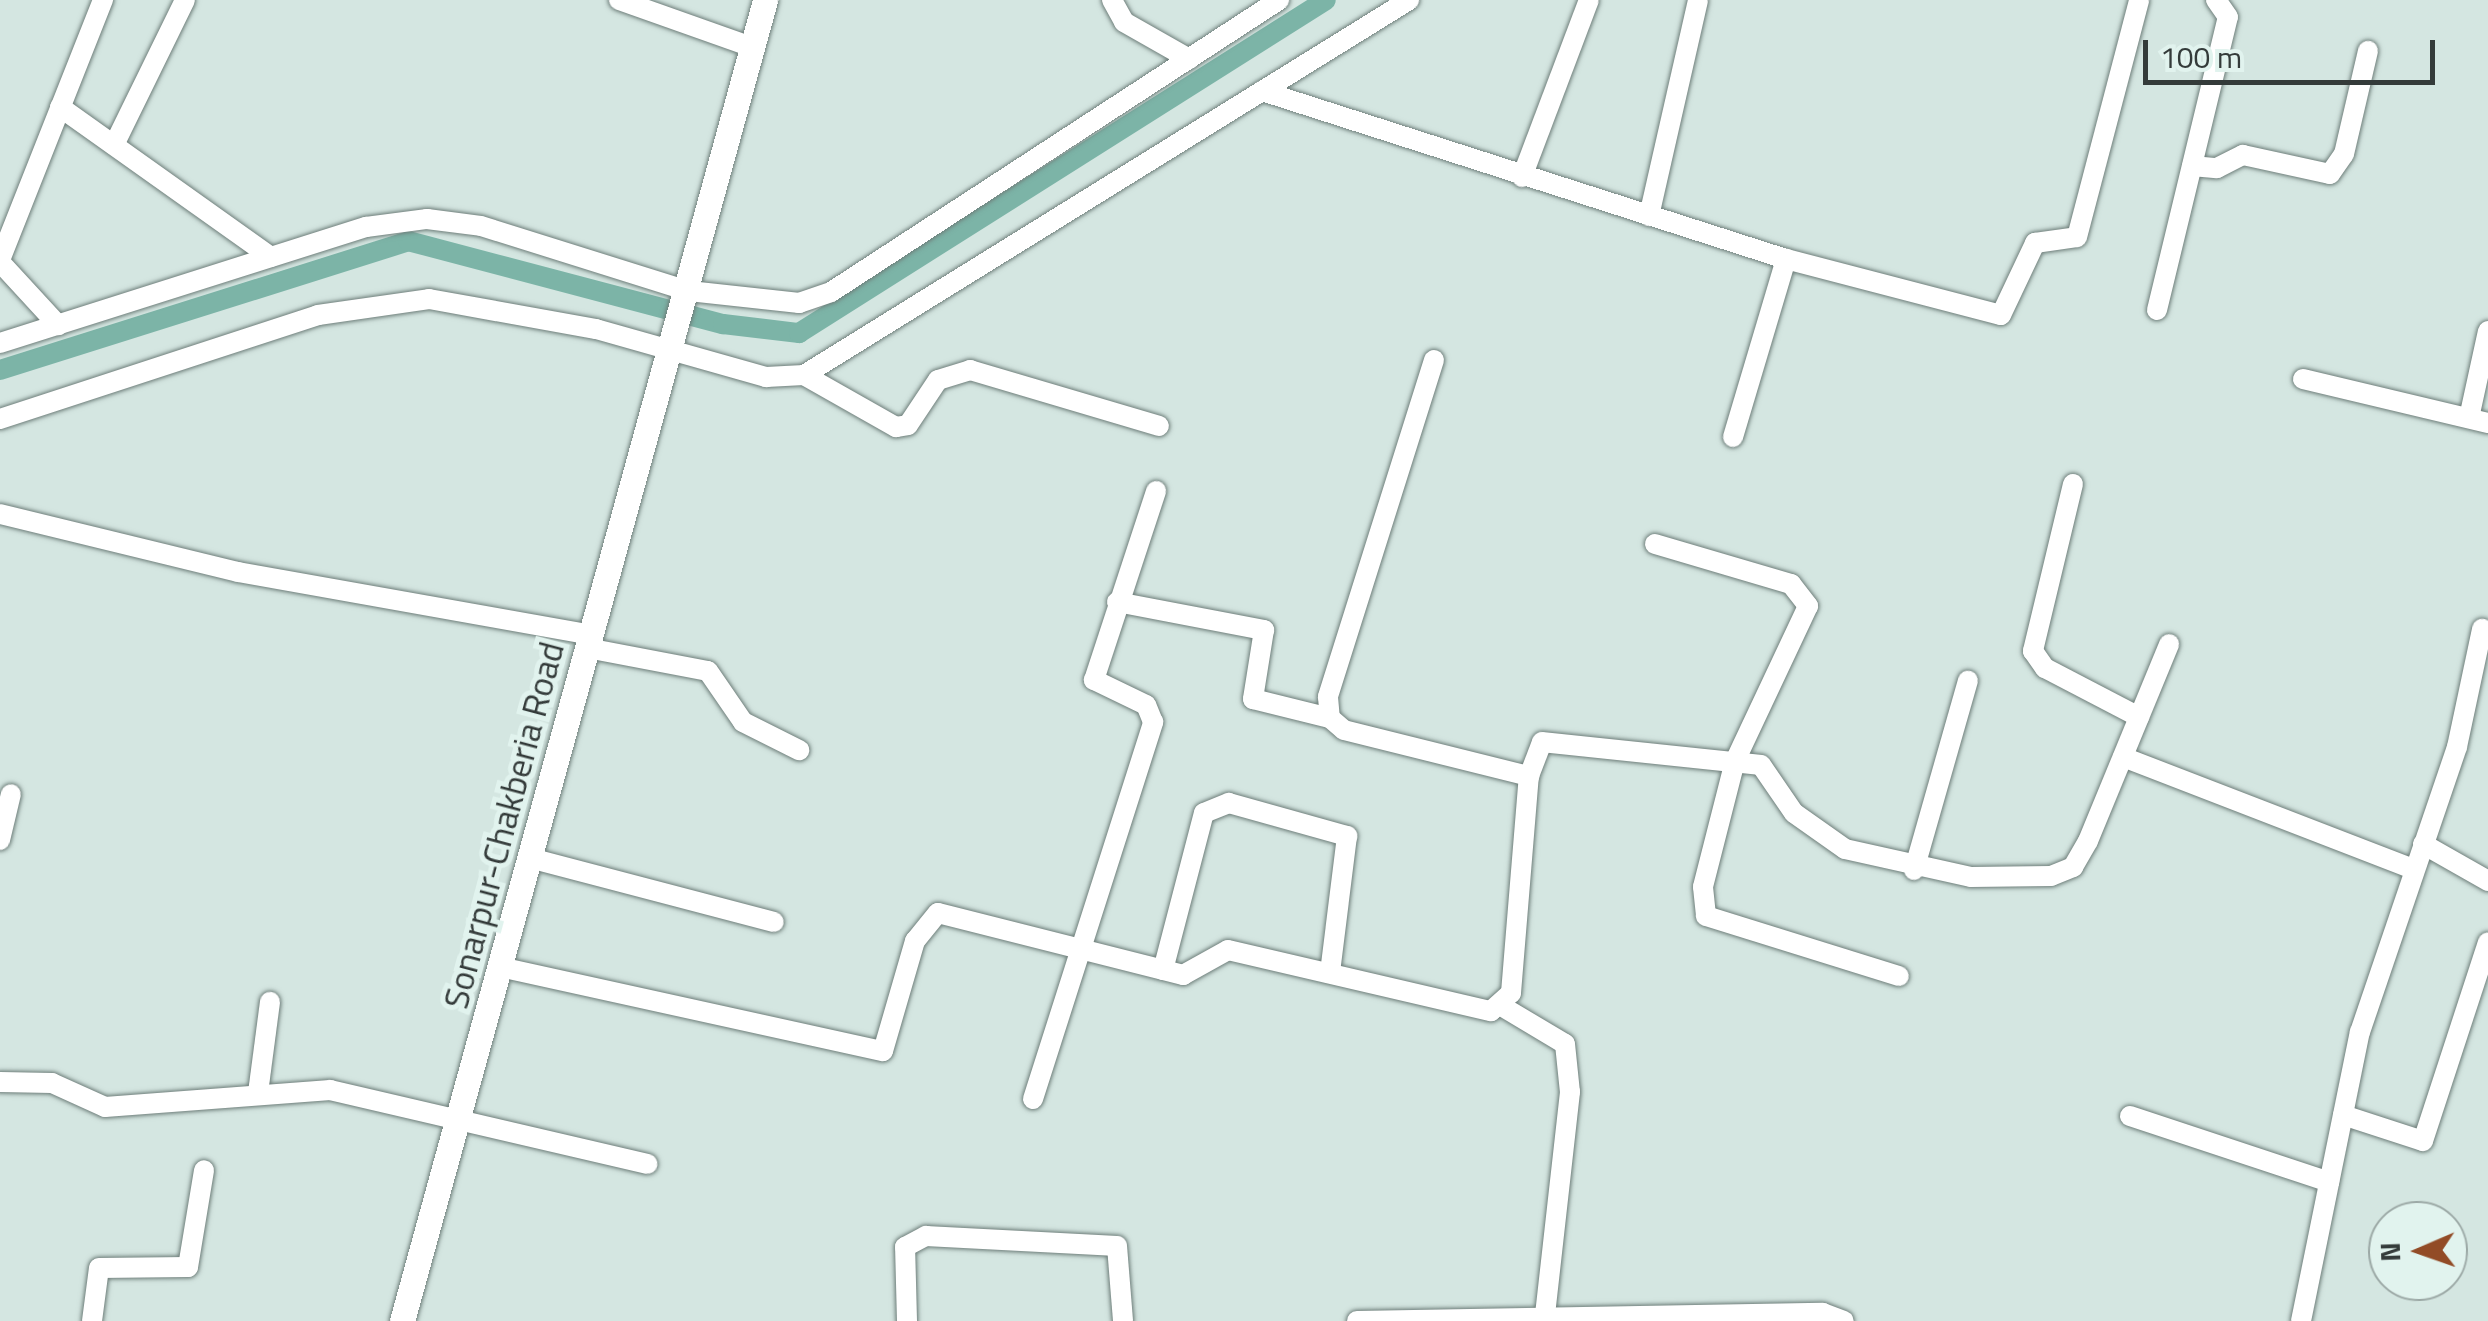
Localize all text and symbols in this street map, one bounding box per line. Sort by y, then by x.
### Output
scale bar [2148,20,2440,82]
text: 100 m [2160,34,2242,80]
street label: Sonarpur-Chakberia Road [434,637,572,1013]
north arrow [2368,1201,2468,1301]
text: N [2368,1242,2411,1262]

